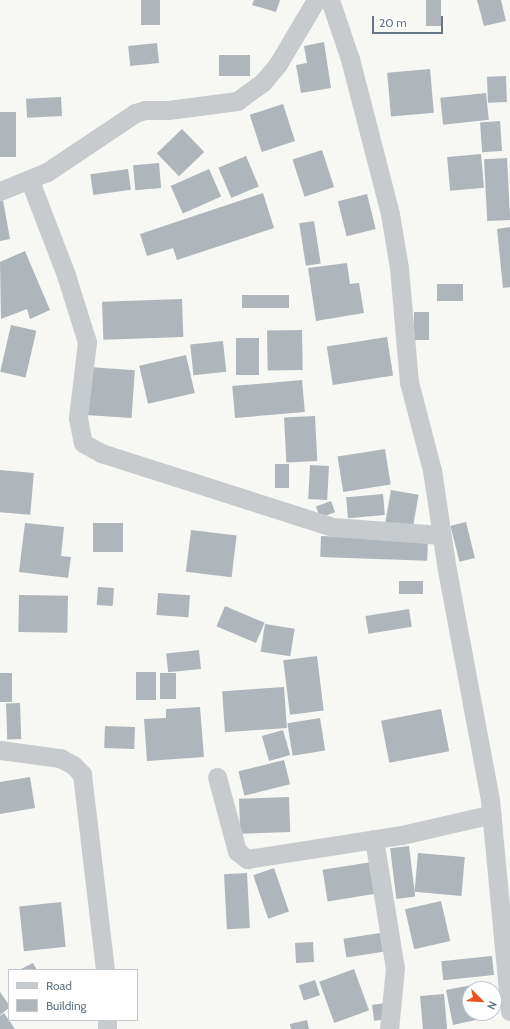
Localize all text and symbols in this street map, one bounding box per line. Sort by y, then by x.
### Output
scale bar [374,8,445,34]
text: 20 m [379,15,407,30]
legend [8,969,138,1021]
text: Road [46,978,72,993]
north arrow [462,981,502,1021]
text: Building [46,998,87,1013]
text: N [484,999,500,1012]

